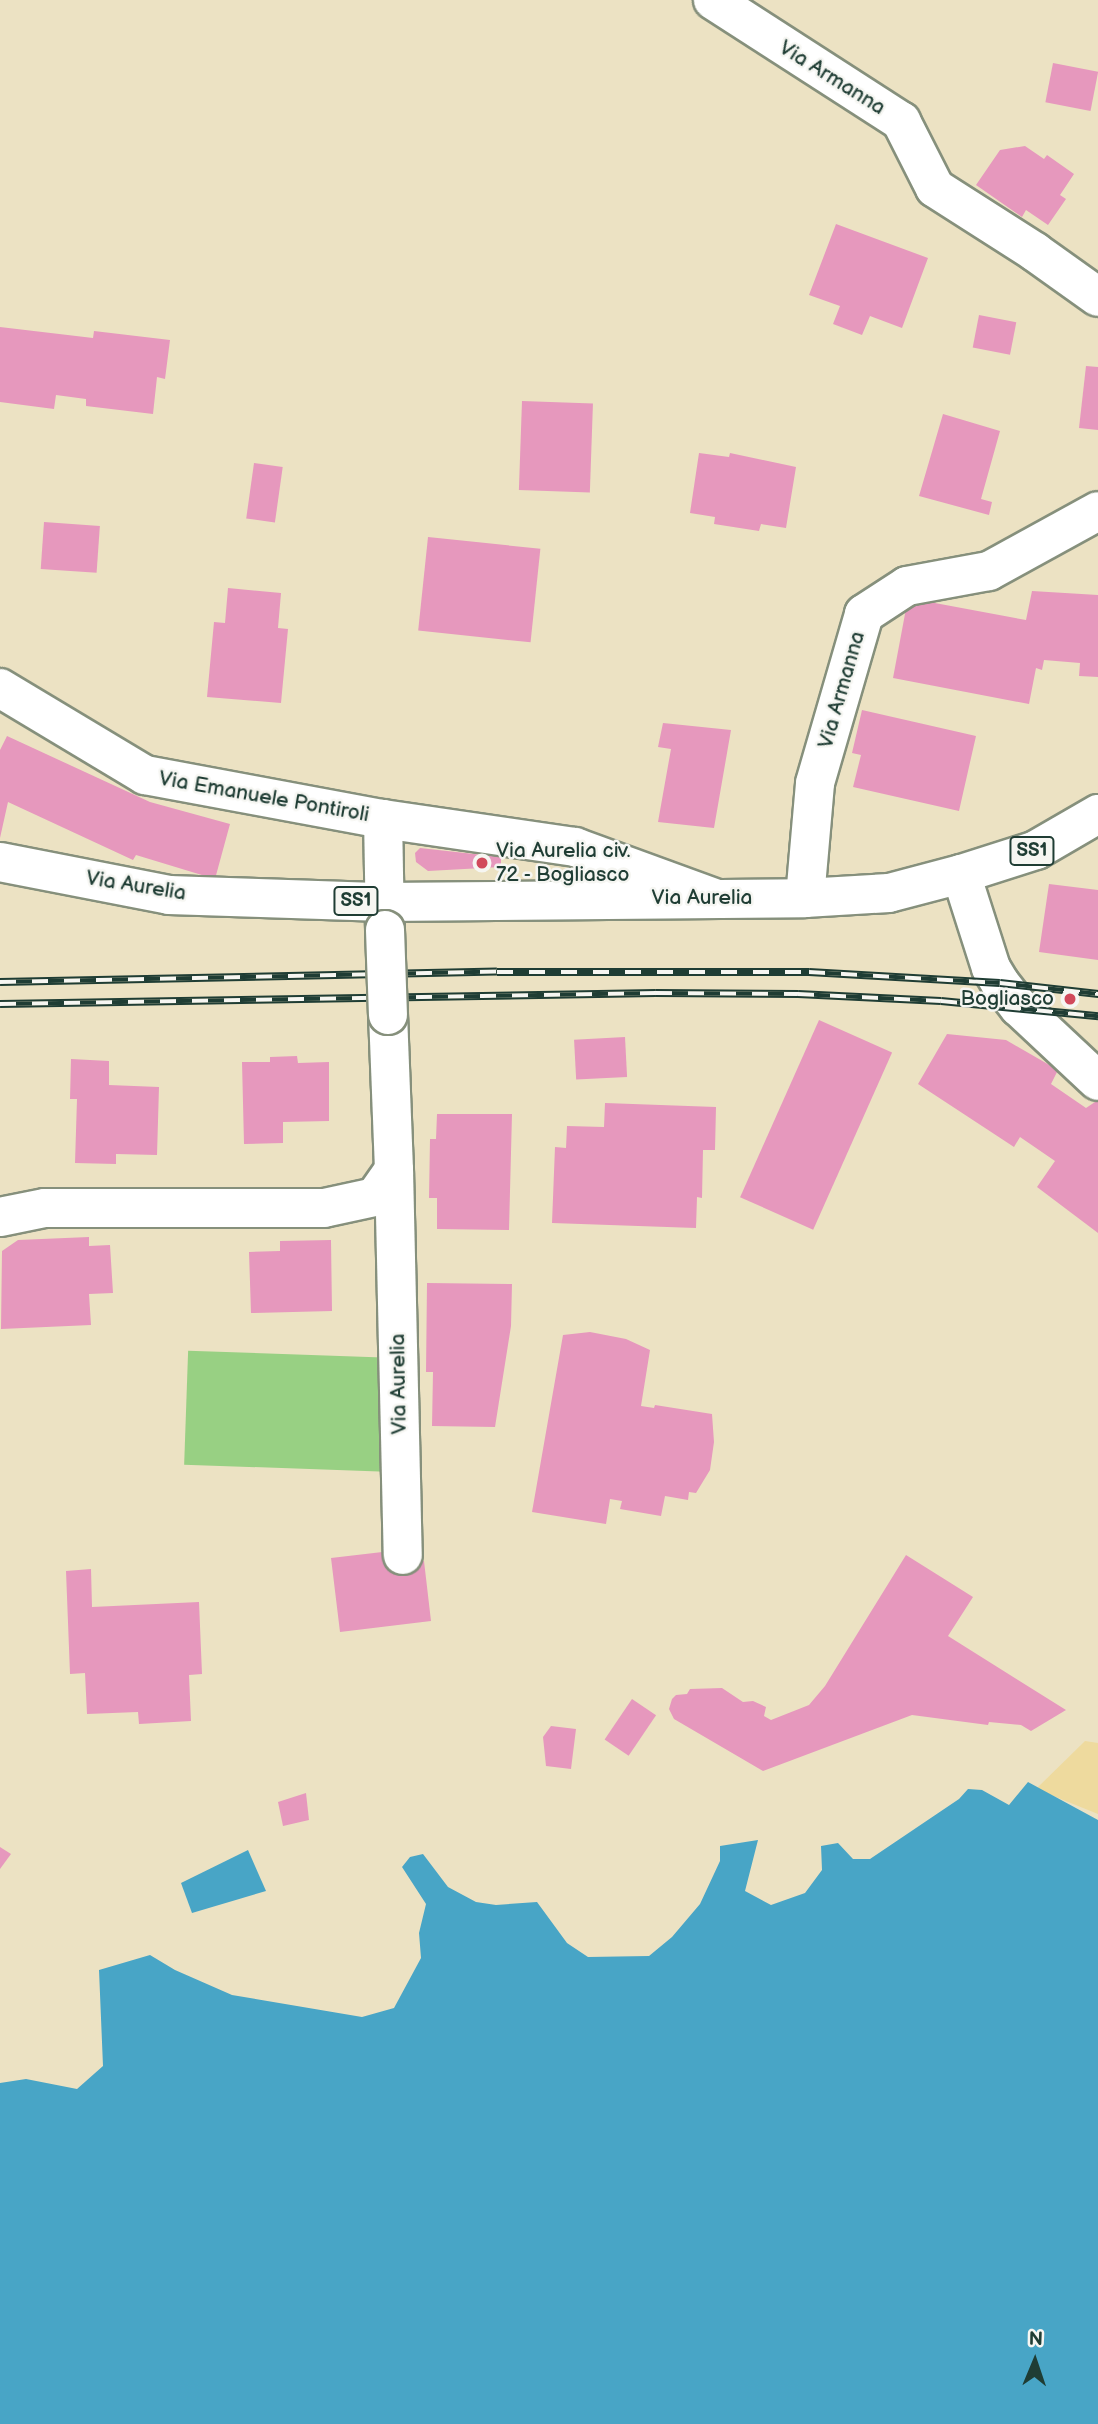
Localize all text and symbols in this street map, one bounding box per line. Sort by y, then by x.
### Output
street label: Via Armanna [774,35,890,121]
street label: Via Armanna [813,629,871,751]
street label: Via Emanuele Pontiroli [157,766,371,828]
road number: SS1 [1009,836,1055,866]
place label: Via Aurelia civ. 72 - Bogliasco [496,838,631,888]
marker: Via Aurelia civ. 72 - Bogliasco [474,855,490,871]
street label: Via Aurelia [84,866,188,906]
street label: Via Aurelia [652,885,752,911]
road number: SS1 [333,886,379,917]
place label: Bogliasco [961,986,1054,1012]
marker: Bogliasco [1060,989,1080,1009]
street label: Via Aurelia [386,1333,412,1435]
north arrow [1000,2326,1070,2396]
text: N [1028,2328,1043,2351]

